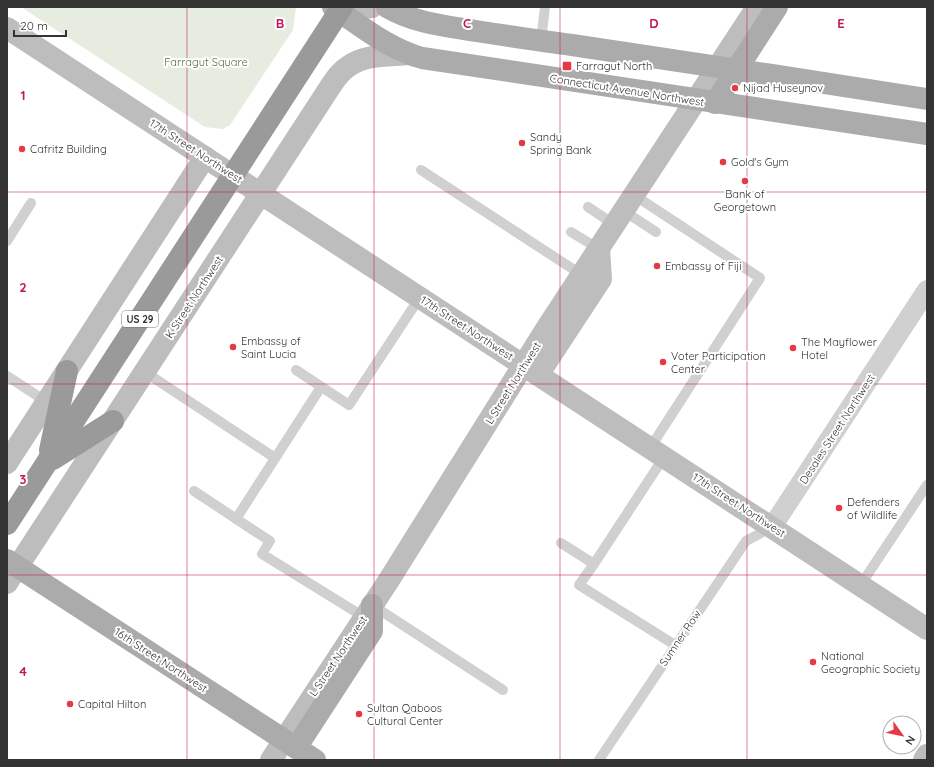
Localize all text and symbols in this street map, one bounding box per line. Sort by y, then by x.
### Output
scale bar [14,12,66,38]
text: B [276,15,284,31]
text: C [463,15,471,31]
text: D [649,15,659,31]
text: E [837,15,845,31]
text: 20 m [20,18,48,33]
park label: Farragut Square [164,55,248,69]
place label: Farragut North [576,59,652,73]
marker: Farragut North [561,60,573,72]
street label: Connecticut Avenue Northwest [549,71,705,109]
place label: Nijad Huseynov [743,81,823,95]
marker: Nijad Huseynov [730,83,740,93]
text: 1 [20,87,26,103]
street label: 17th Street Northwest [147,116,245,186]
place label: Sandy Spring Bank [530,130,592,157]
marker: Sandy Spring Bank [517,138,527,148]
place label: Cafritz Building [30,142,107,156]
marker: Cafritz Building [17,144,27,154]
place label: Gold's Gym [731,155,789,169]
marker: Gold's Gym [718,157,728,167]
marker: Bank of Georgetown [740,176,750,186]
place label: Bank of Georgetown [714,187,776,214]
street label: K Street Northwest [162,253,226,341]
place label: Embassy of Fiji [665,259,742,273]
marker: Embassy of Fiji [652,261,662,271]
text: 2 [19,279,27,295]
street label: 17th Street Northwest [418,293,516,363]
road number: US 29 [122,311,158,327]
place label: Embassy of Saint Lucia [241,334,301,361]
place label: The Mayflower Hotel [801,335,878,362]
street label: L Street Northwest [482,339,544,427]
marker: Embassy of Saint Lucia [228,342,238,352]
marker: The Mayflower Hotel [788,343,798,353]
place label: Voter Participation Center [671,349,766,376]
marker: Voter Participation Center [658,357,668,367]
street label: Desales Street Northwest [796,371,878,487]
street label: 17th Street Northwest [690,470,788,540]
text: 3 [20,471,27,487]
place label: Defenders of Wildlife [847,495,900,522]
marker: Defenders of Wildlife [834,503,844,513]
street label: Sumner Row [656,607,704,669]
street label: L Street Northwest [306,613,370,699]
street label: 16th Street Northwest [112,625,210,696]
place label: National Geographic Society [821,649,920,676]
marker: National Geographic Society [808,657,818,667]
text: 4 [19,663,27,679]
place label: Capital Hilton [78,697,146,711]
marker: Capital Hilton [65,699,75,709]
place label: Sultan Qaboos Cultural Center [367,701,444,728]
marker: Sultan Qaboos Cultural Center [354,709,364,719]
north arrow [882,715,922,755]
text: N [902,733,918,748]

